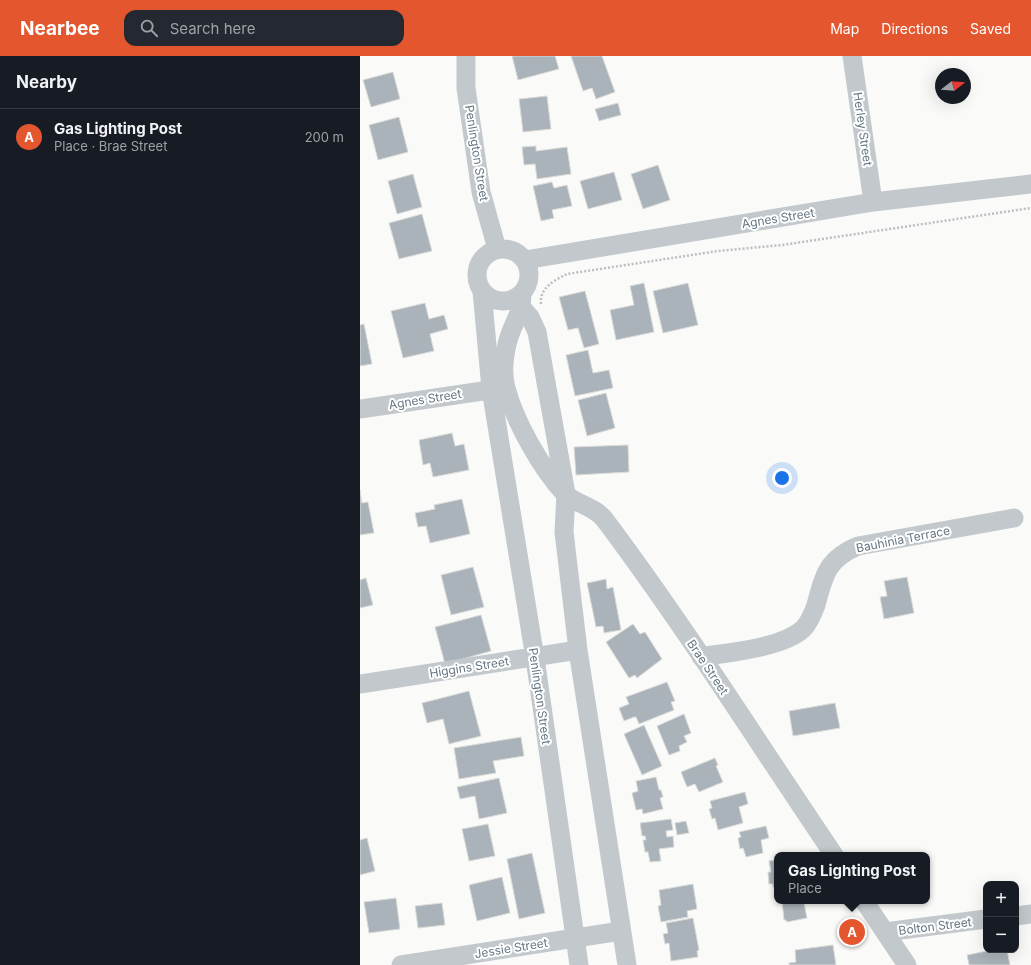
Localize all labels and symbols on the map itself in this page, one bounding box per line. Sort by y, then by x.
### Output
north arrow [935,68,971,104]
street label: Herley Street [850,91,876,167]
street label: Penlington Street [462,104,492,202]
street label: Agnes Street [741,205,815,231]
street label: Agnes Street [388,386,462,412]
your location [772,468,792,488]
street label: Bauhinia Terrace [855,523,951,555]
street label: Brae Street [684,637,732,698]
street label: Penlington Street [526,647,554,745]
street label: Higgins Street [428,653,510,681]
street label: Bolton Street [898,914,972,938]
pin: A [839,917,865,947]
street label: Jessie Street [473,935,549,961]

